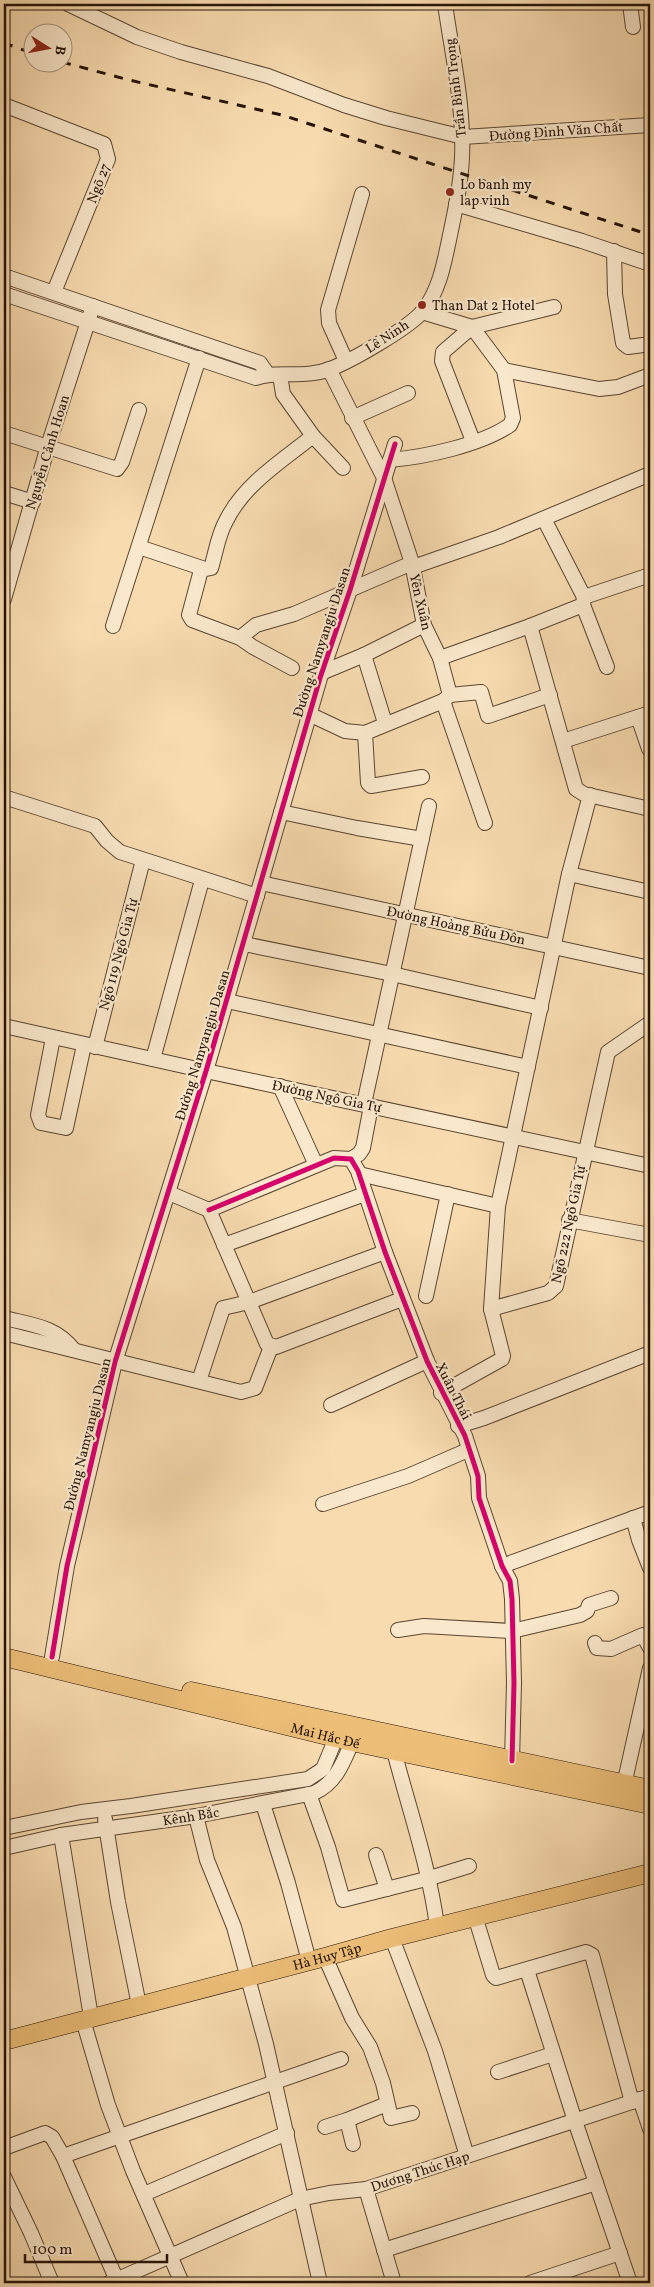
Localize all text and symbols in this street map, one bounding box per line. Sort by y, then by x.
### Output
north arrow [22,22,72,72]
street label: Trần Bình Trọng [441,37,472,139]
text: B [49,44,70,57]
street label: Đường Đinh Văn Chất [488,118,624,147]
street label: Ngõ 27 [83,160,116,206]
place label: Lo banh my lap vinh [460,176,532,211]
marker: Lo banh my lap vinh [444,186,456,198]
place label: Than Dat 2 Hotel [432,297,535,316]
marker: Than Dat 2 Hotel [416,299,428,311]
street label: Lê Ninh [362,316,413,358]
street label: Nguyễn Cảnh Hoan [22,393,75,512]
street label: Đường Namyangju Dasan [289,565,356,720]
street label: Yên Xuân [404,572,435,633]
street label: Ngõ 119 Ngô Gia Tự [95,896,144,1013]
street label: Đường Hoàng Bửu Đôn [385,902,527,950]
street label: Đường Namyangju Dasan [171,968,235,1123]
street label: Đường Ngô Gia Tự [270,1077,383,1118]
street label: Ngõ 222 Ngô Gia Tự [548,1163,591,1285]
street label: Đường Namyangju Dasan [60,1356,117,1513]
street label: Xuân Thái [430,1360,475,1424]
street label: Mai Hắc Đế [289,1719,362,1755]
street label: Kênh Bắc [162,1804,221,1831]
street label: Hà Huy Tập [291,1939,364,1976]
street label: Dương Thúc Hạp [369,2147,472,2197]
scale bar [25,2232,168,2264]
text: 100 m [32,2240,72,2261]

